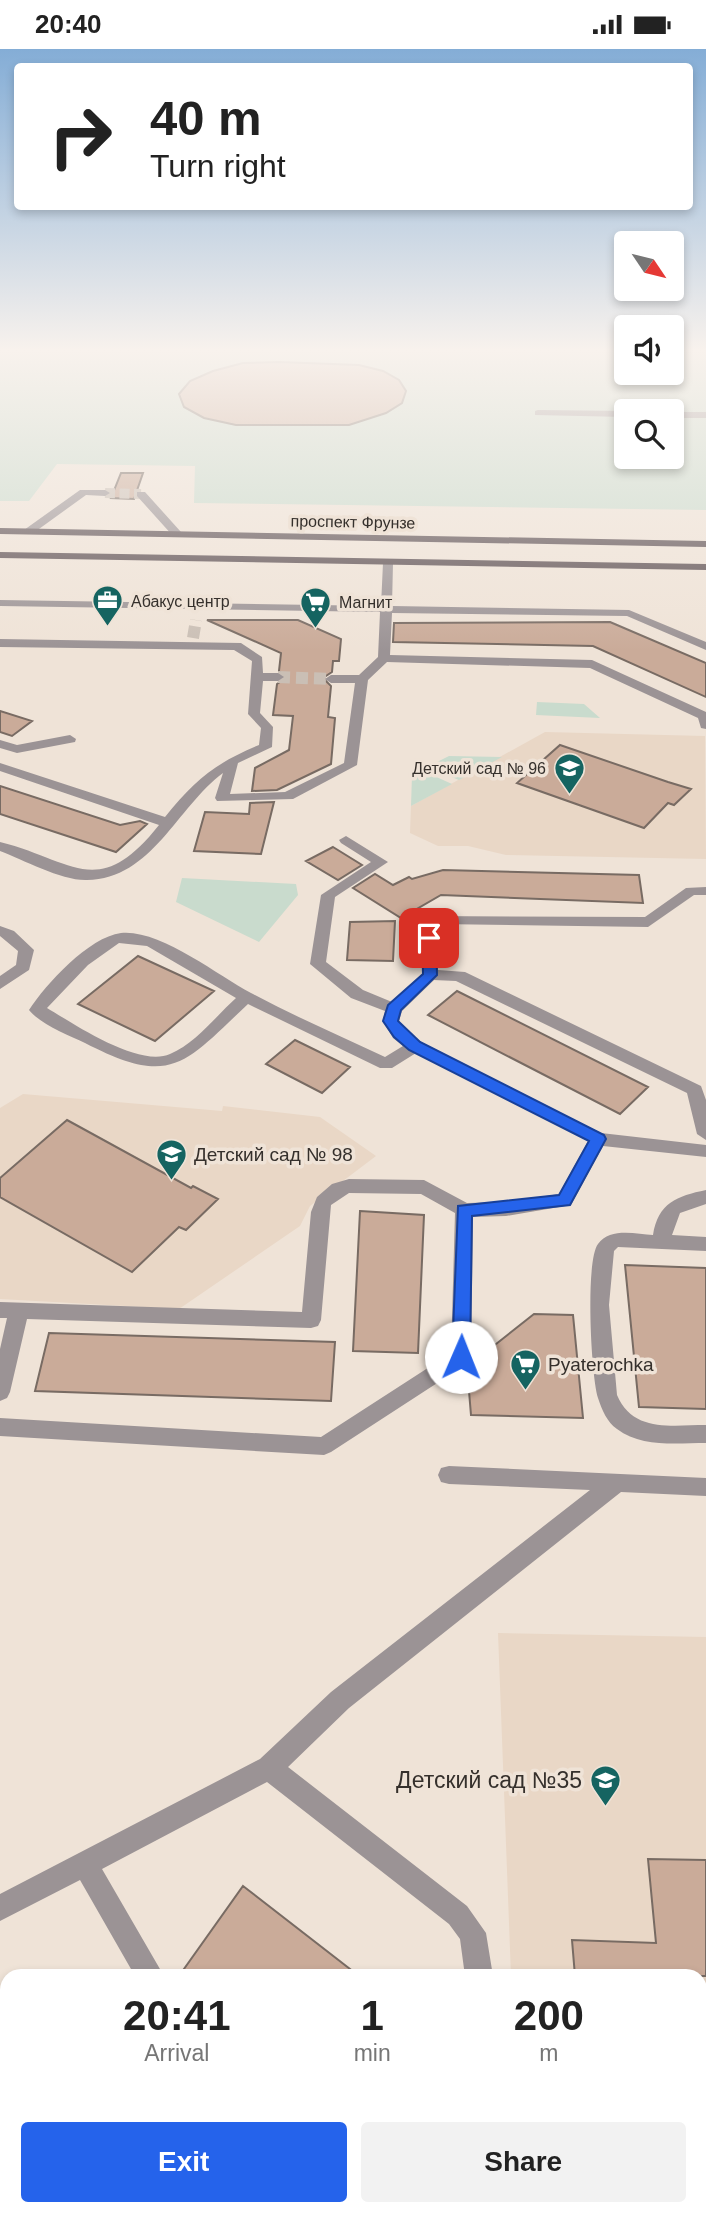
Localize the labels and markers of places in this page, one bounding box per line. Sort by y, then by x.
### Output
office icon: Абакус центр [91,584,125,628]
supermarket icon: Магнит [299,585,333,629]
place label: Абакус центр [131,593,230,610]
place label: Магнит [339,594,393,611]
school or university icon: Детский сад № 96 [552,751,586,795]
place label: Детский сад № 96 [412,760,546,777]
pin [399,908,459,968]
school or university icon: Детский сад № 98 [154,1137,188,1181]
place label: Детский сад № 98 [194,1144,353,1165]
supermarket icon: Pyaterochka [508,1347,542,1391]
place label: Pyaterochka [548,1354,654,1375]
school or university icon: Детский сад №35 [588,1763,622,1807]
place label: Детский сад №35 [396,1767,582,1793]

